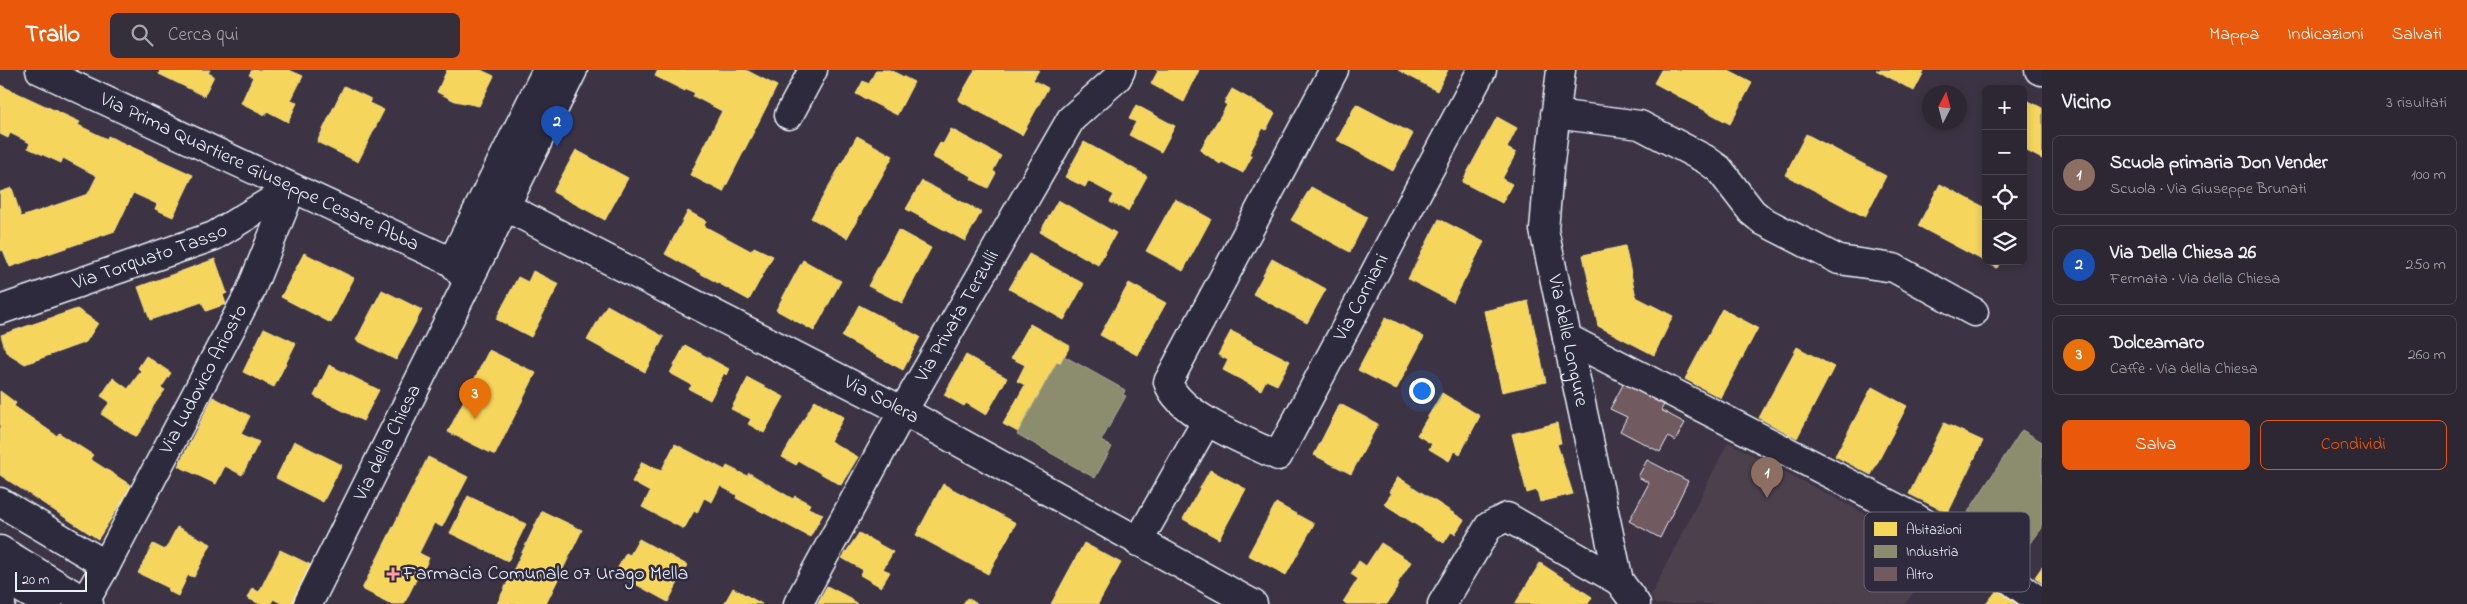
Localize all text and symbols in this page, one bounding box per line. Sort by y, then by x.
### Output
search box [110,13,460,58]
text: Trailo [25,18,80,53]
icon: search [128,21,156,49]
text: Cerca qui [168,22,238,49]
text: Mappa [2209,22,2259,48]
text: Indicazioni [2287,22,2364,48]
text: Salvati [2392,22,2442,48]
street label: Via Prima Quartiere Giuseppe Cesare Abba [94,85,424,259]
north arrow [1922,85,1967,130]
map controls [1982,85,2027,265]
button: + [1982,85,2027,130]
text: Vicino [2062,88,2111,118]
text: 3 risultati [2386,91,2447,115]
pin: 2 [541,106,573,147]
button: − [1982,130,2027,175]
text: Scuola primaria Don Vender [2110,150,2328,177]
text: 1 [2076,163,2082,187]
text: 100 m [2411,163,2446,187]
button: locate [1982,175,2027,220]
text: Scuola · Via Giuseppe Brunati [2110,177,2306,201]
street label: Via Torquato Tasso [68,216,234,299]
button: layers [1982,220,2027,265]
text: Via Della Chiesa 26 [2110,240,2256,267]
street label: Via Privata Terzulli [908,245,1007,388]
street label: Via Corniani [1326,249,1397,347]
text: 2 [2075,253,2083,277]
text: 250 m [2406,253,2446,277]
text: Fermata · Via della Chiesa [2110,267,2280,291]
street label: Via delle Longure [1539,271,1596,409]
street label: Via Ludovico Ariosto [152,299,255,460]
text: Dolceamaro [2110,330,2204,357]
text: 3 [2076,343,2082,367]
text: 260 m [2408,343,2446,367]
text: Caffè · Via della Chiesa [2110,357,2258,381]
street label: Via Solera [837,368,925,432]
pin: 3 [459,378,491,419]
your location [1409,378,1435,404]
street label: Via della Chiesa [346,380,429,507]
button: Salva [2062,420,2250,470]
button: Condividi [2260,420,2447,470]
pin: 1 [1751,457,1783,498]
legend [1864,512,2030,592]
text: Abitazioni [1906,520,1962,541]
text: Industria [1906,542,1958,563]
place label: Farmacia Comunale 07 Urago Mella [402,560,688,590]
text: Altro [1906,565,1933,586]
marker: Farmacia Comunale 07 Urago Mella [387,568,399,580]
scale bar [15,569,88,592]
text: 20 m [22,570,49,591]

